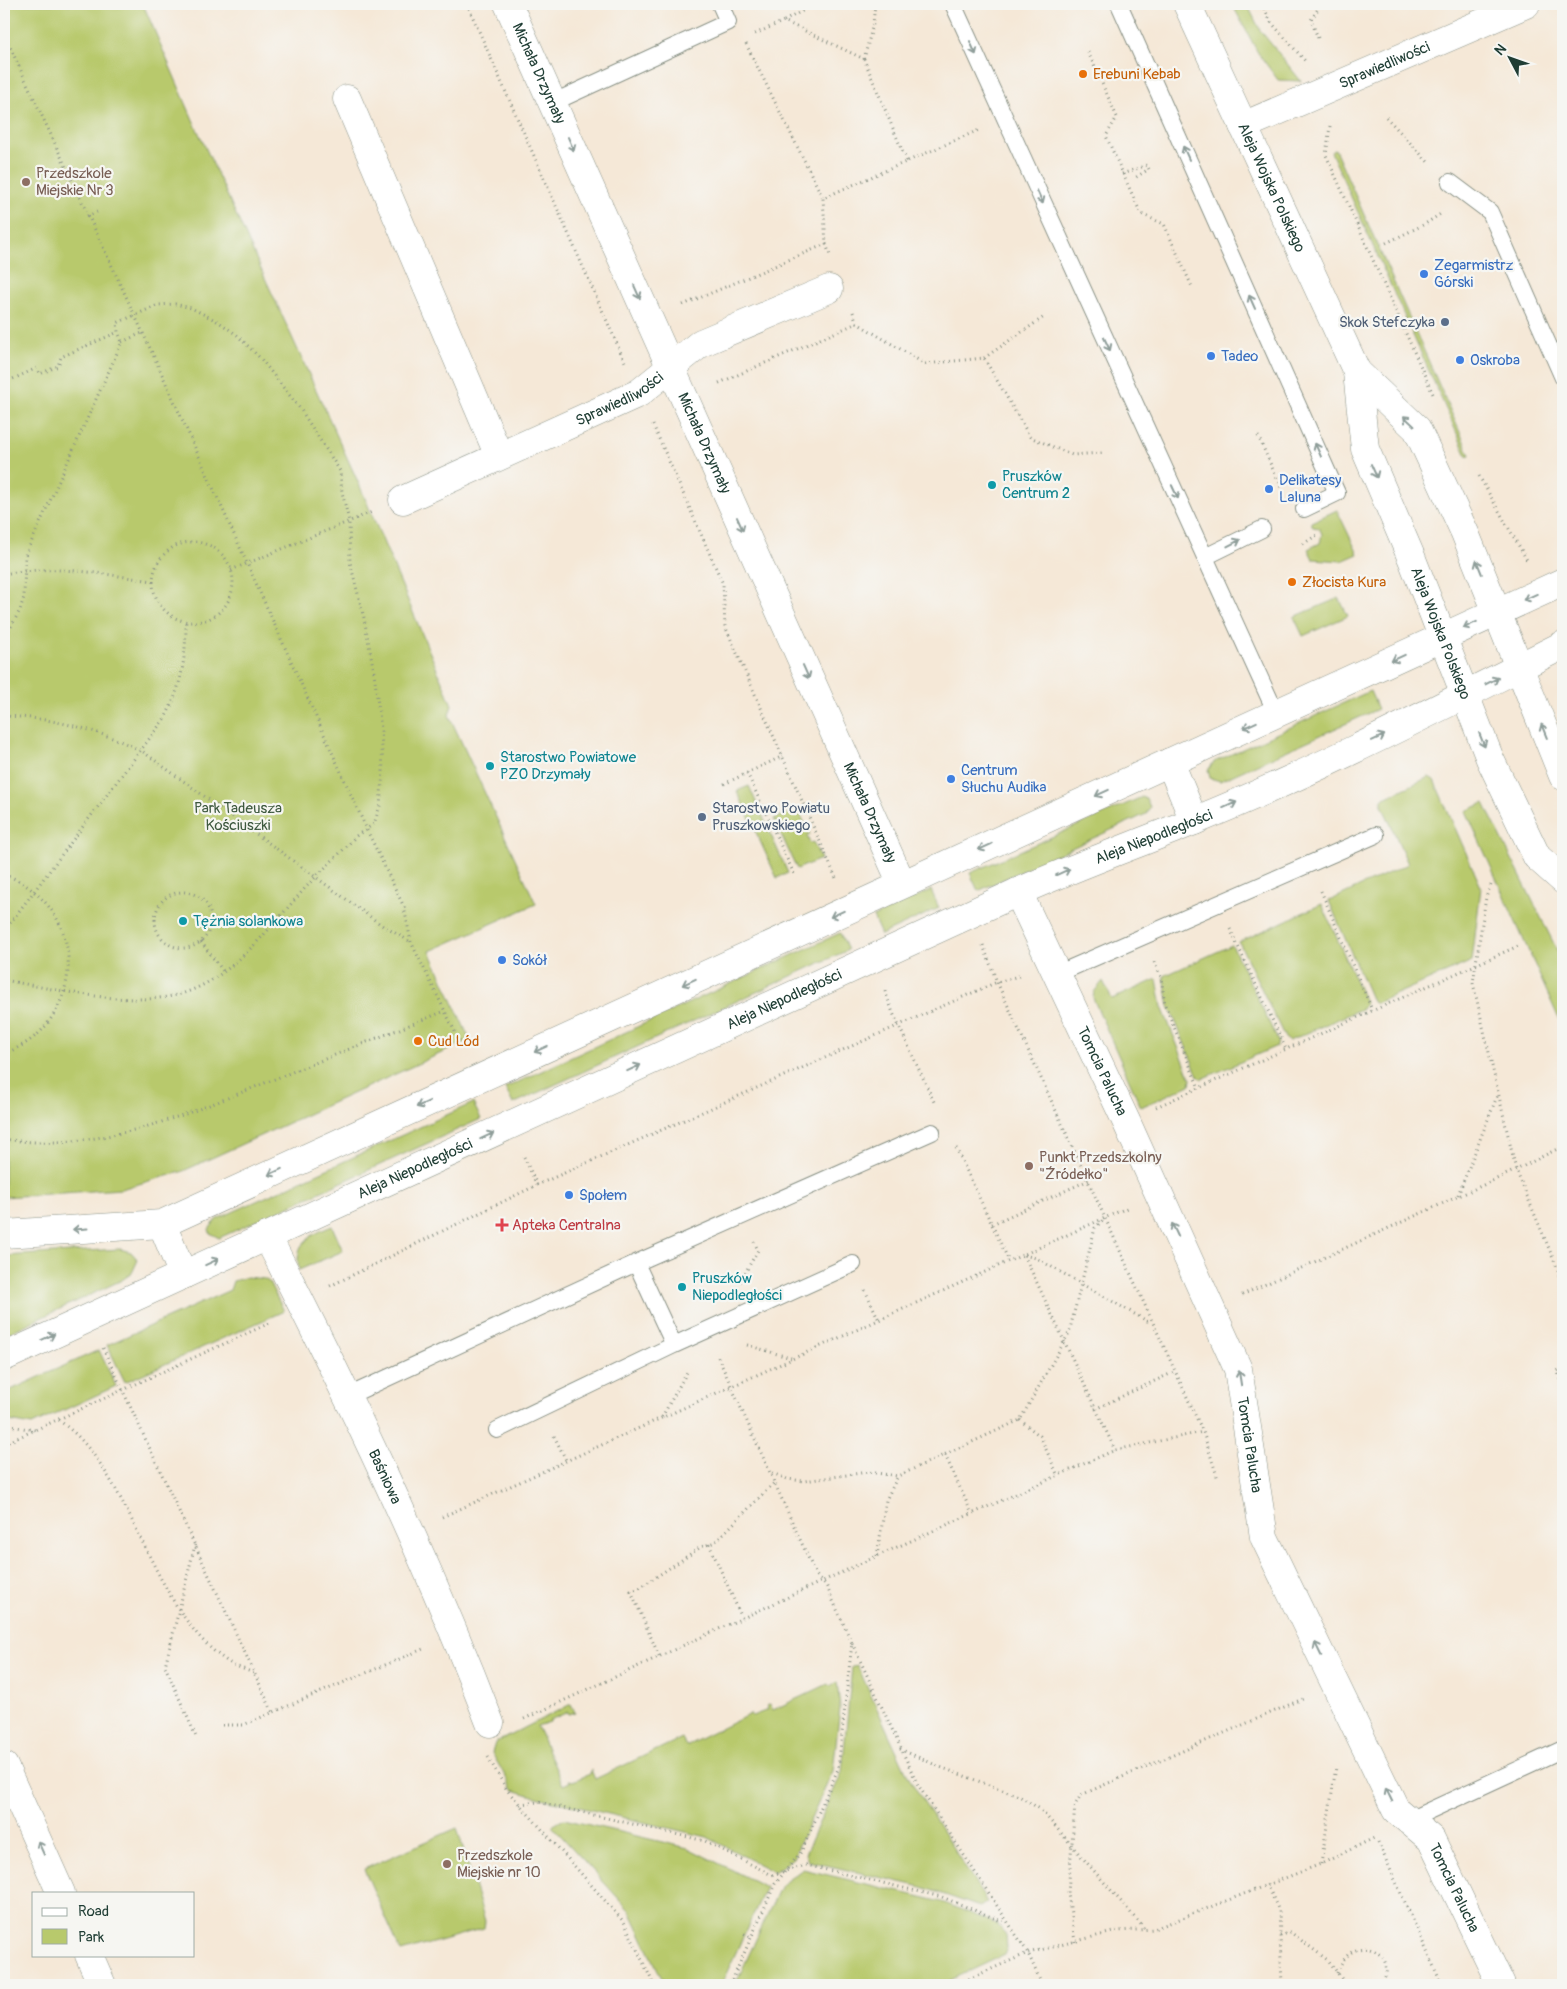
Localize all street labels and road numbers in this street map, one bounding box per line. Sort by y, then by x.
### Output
street label: Michała Drzymały [508,20,570,128]
street label: Sprawiedliwości [1336,37,1433,93]
street label: Aleja Wojska Polskiego [1233,120,1309,255]
street label: Sprawiedliwości [573,368,668,430]
street label: Michała Drzymały [673,390,735,497]
street label: Aleja Wojska Polskiego [1406,564,1475,702]
street label: Michała Drzymały [839,759,901,867]
street label: Aleja Niepodległości [1092,805,1216,869]
street label: Aleja Niepodległości [724,965,845,1034]
street label: Tomcia Palucha [1073,1024,1131,1119]
street label: Aleja Niepodległości [355,1134,476,1204]
street label: Tomcia Palucha [1232,1396,1266,1494]
street label: Baśniowa [364,1446,405,1507]
street label: Tomcia Palucha [1424,1840,1483,1936]

